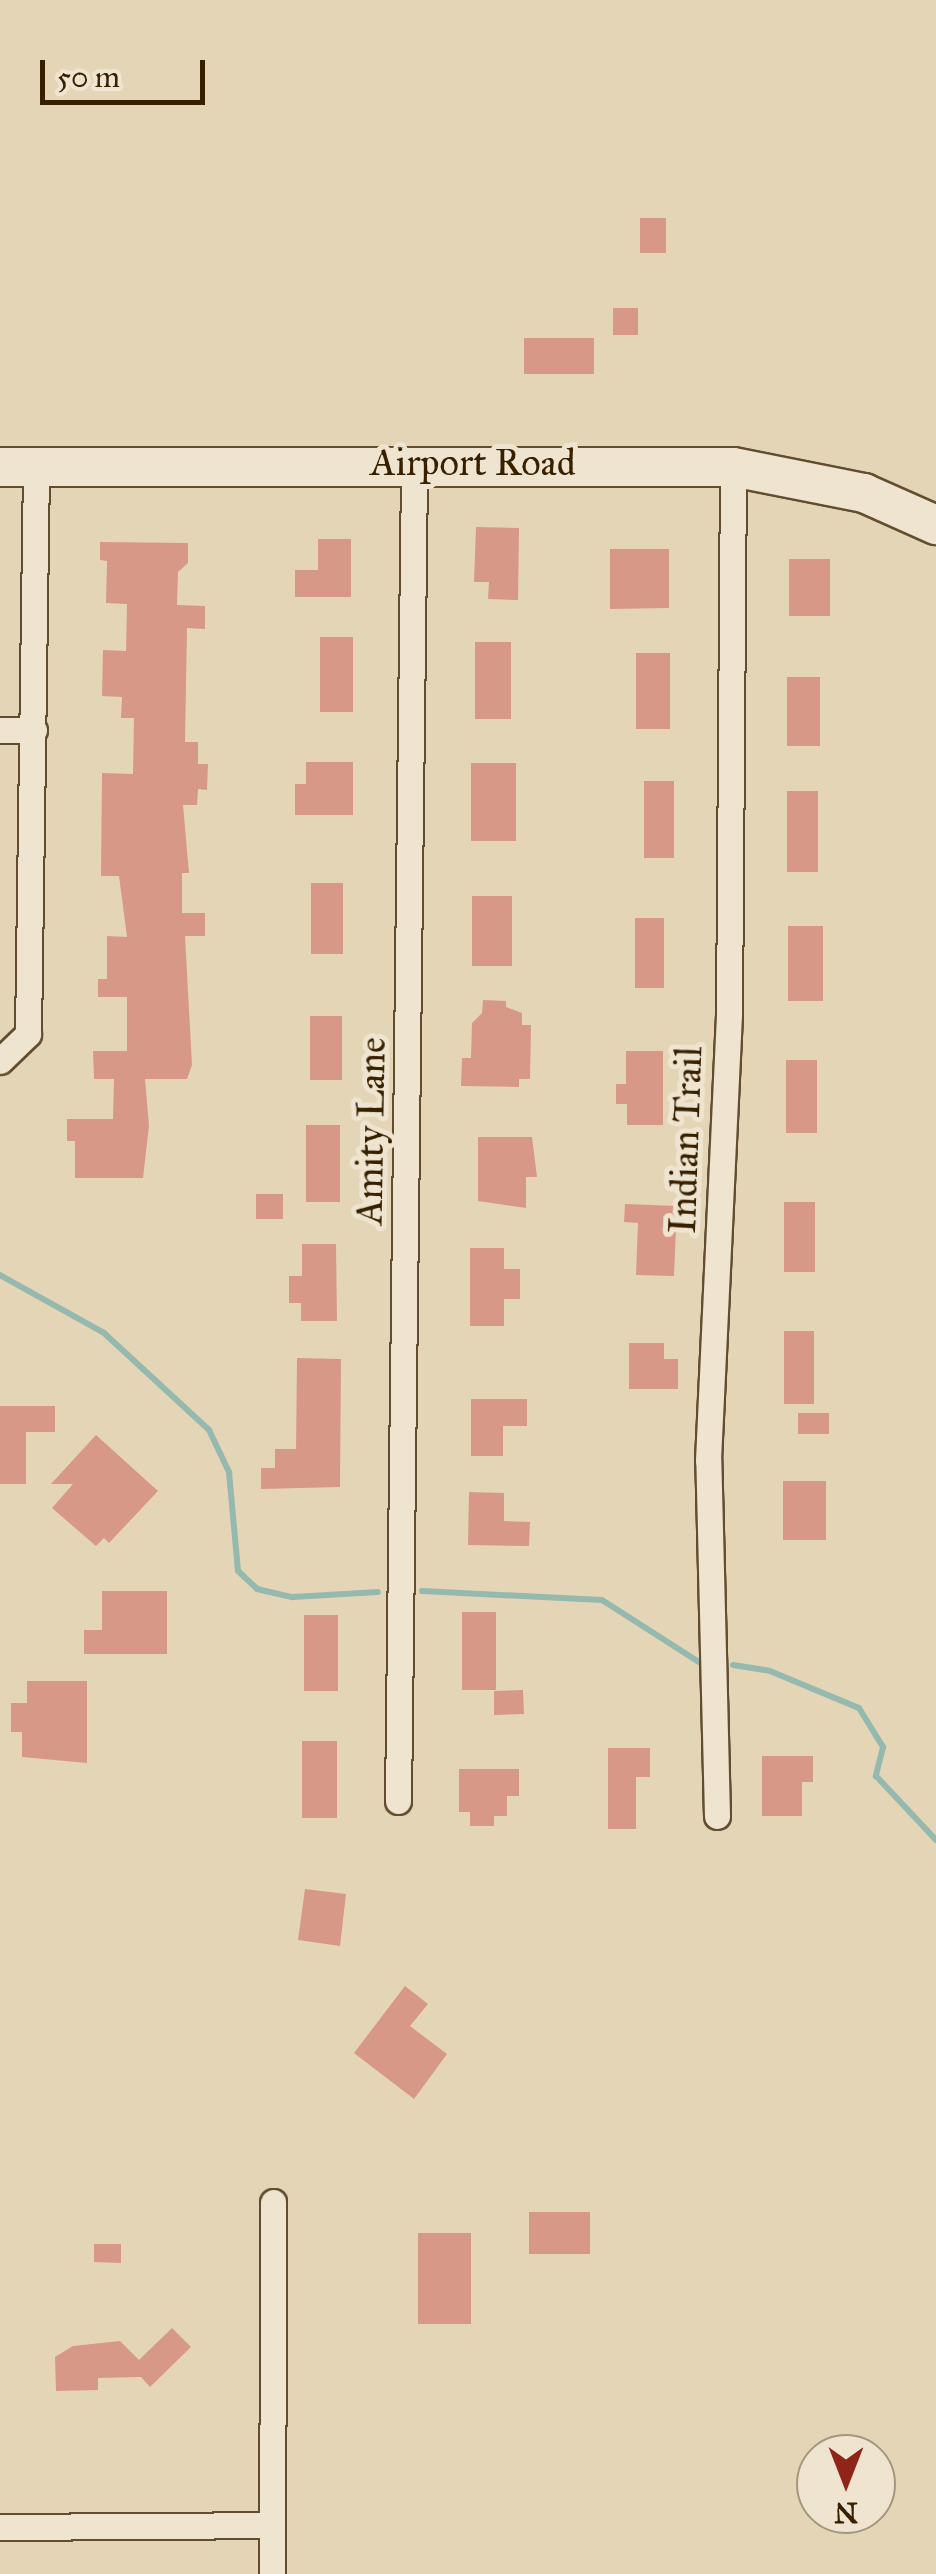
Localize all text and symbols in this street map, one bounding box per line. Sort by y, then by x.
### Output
scale bar [45,40,210,102]
text: 50 m [57,59,120,95]
street label: Airport Road [370,440,576,486]
street label: Amity Lane [347,1037,395,1225]
street label: Indian Trail [660,1046,712,1234]
north arrow [796,2434,896,2534]
text: N [834,2495,858,2530]

